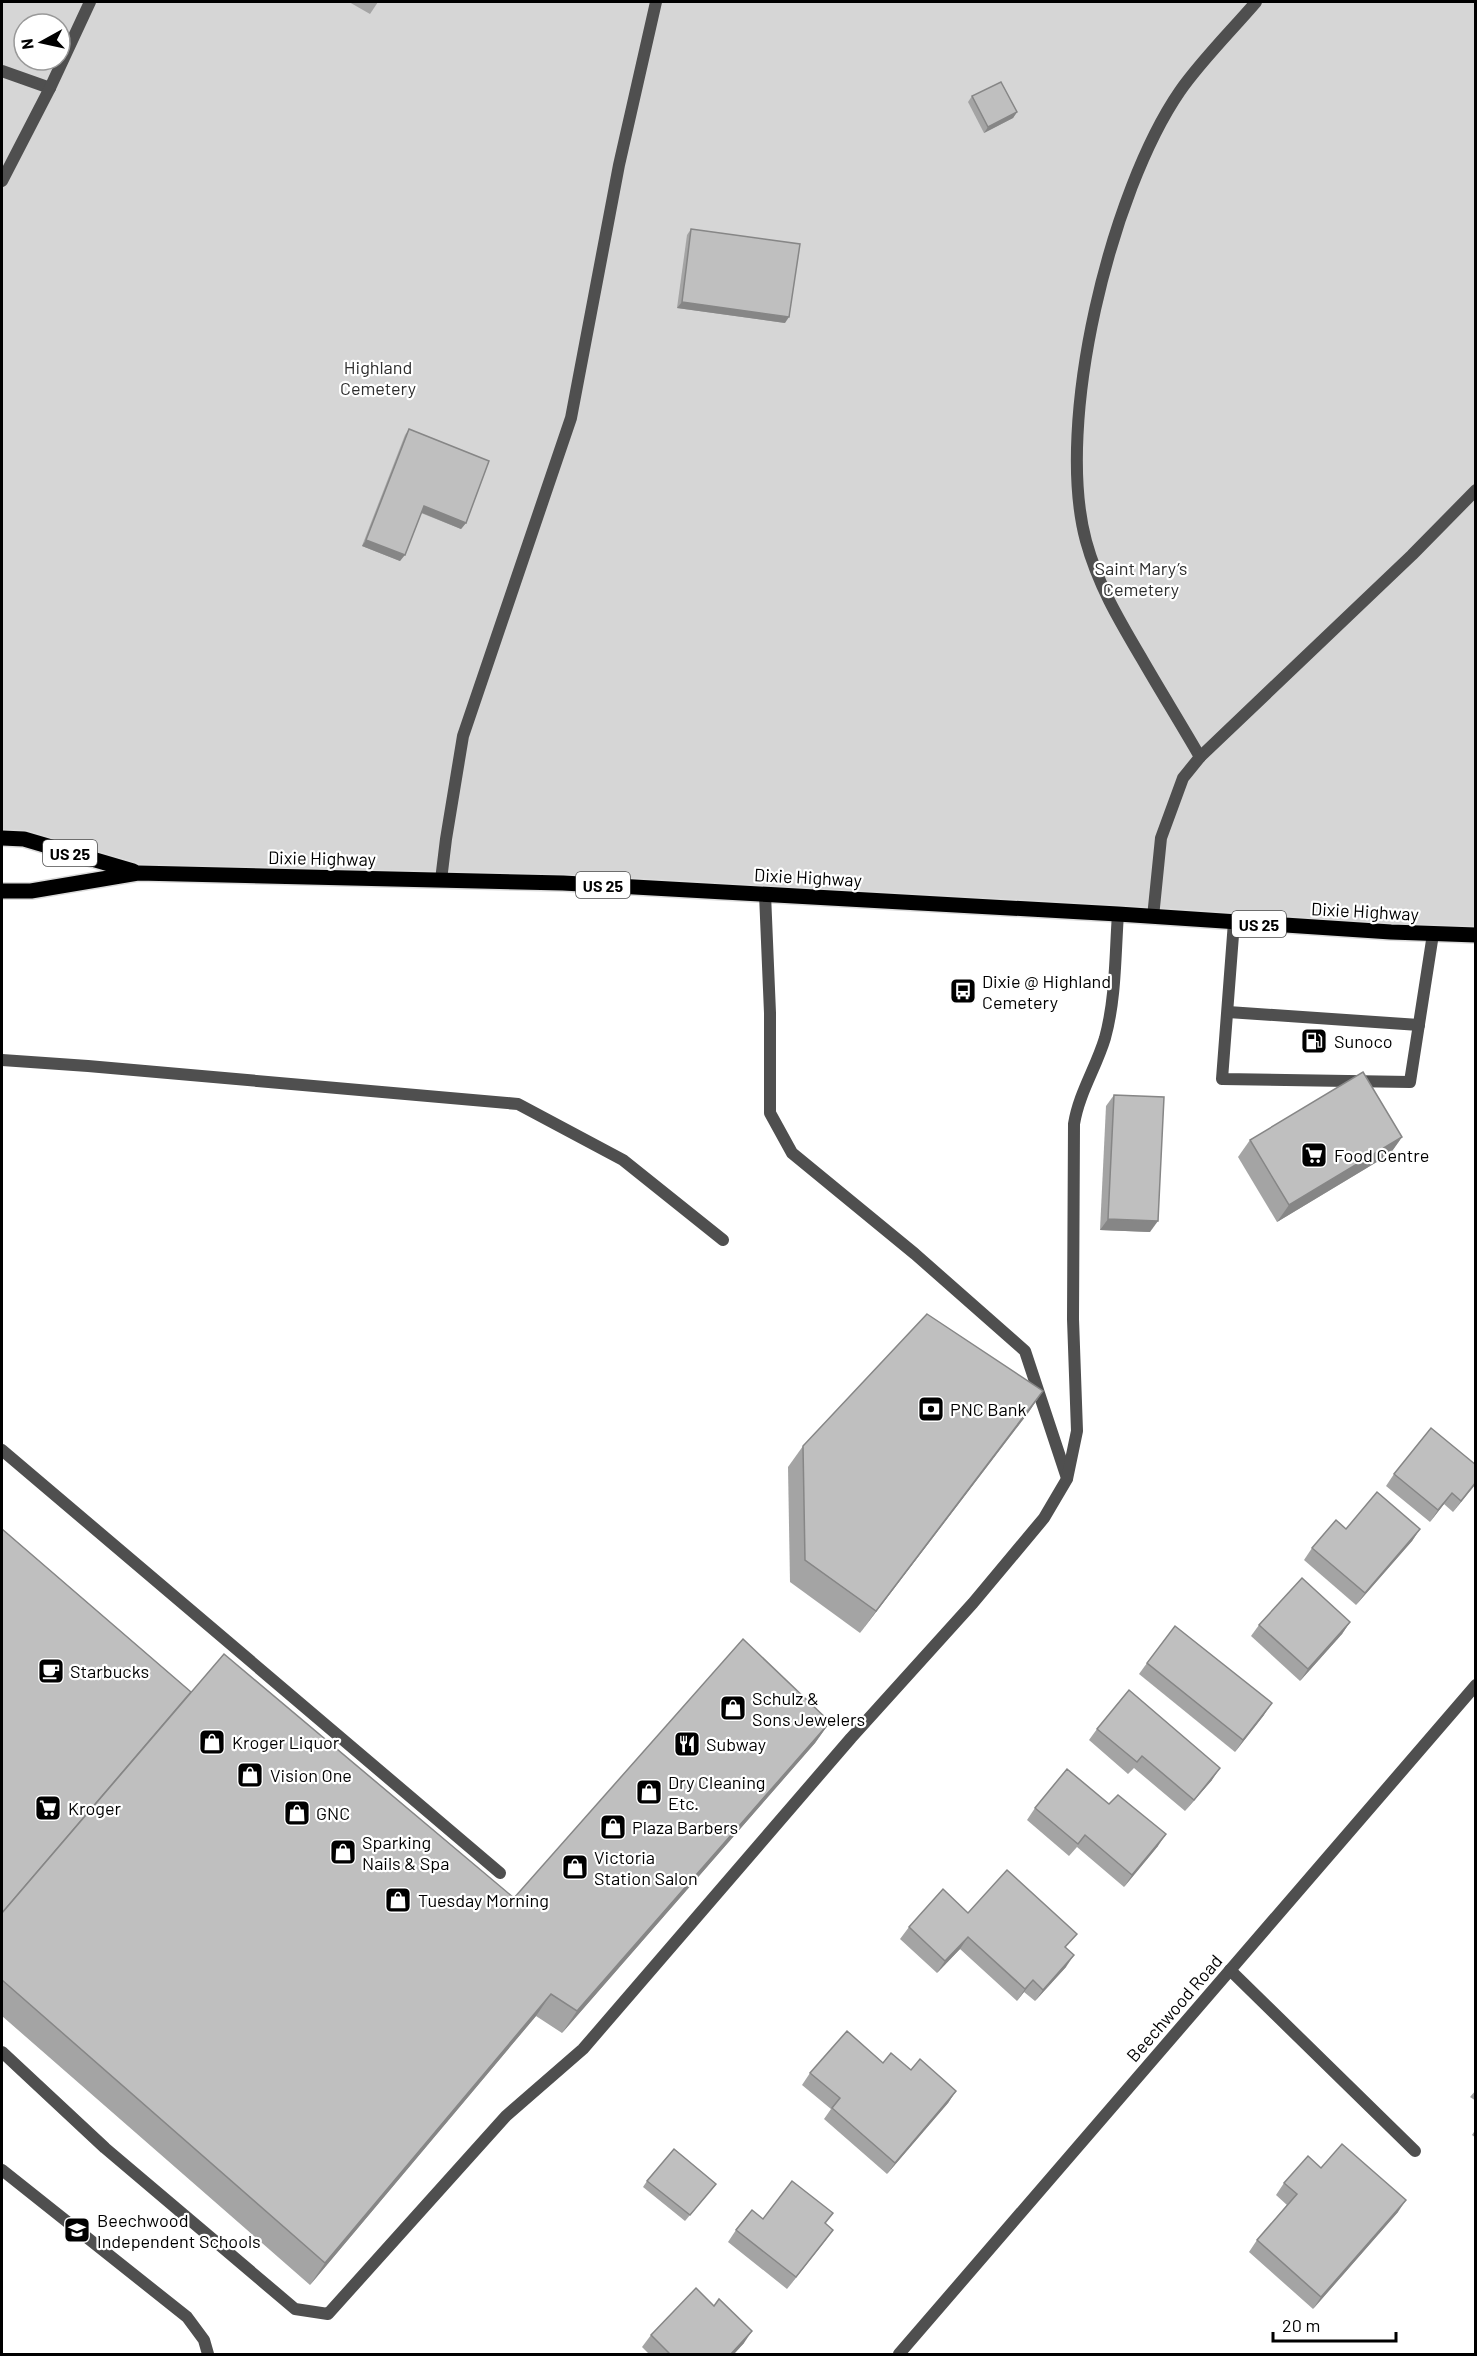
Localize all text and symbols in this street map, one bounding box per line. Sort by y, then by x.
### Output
north arrow [12,12,72,72]
text: N [17,38,37,51]
park label: Highland Cemetery [340,356,416,399]
park label: Saint Mary’s Cemetery [1095,557,1187,600]
road number: US 25 [43,840,97,866]
street label: Dixie Highway [268,846,376,870]
street label: Dixie Highway [754,863,862,891]
road number: US 25 [576,872,630,898]
street label: Dixie Highway [1311,897,1419,925]
road number: US 25 [1232,911,1286,937]
place label: Dixie @ Highland Cemetery [982,970,1111,1013]
bus stop icon: Dixie @ Highland Cemetery [948,976,978,1006]
fuel station icon: Sunoco [1299,1026,1329,1056]
place label: Sunoco [1334,1030,1393,1052]
supermarket icon: Food Centre [1299,1140,1329,1170]
place label: Food Centre [1334,1144,1429,1166]
bank icon: PNC Bank [916,1394,946,1424]
place label: PNC Bank [950,1398,1026,1420]
cafe icon: Starbucks [36,1656,66,1686]
place label: Starbucks [70,1660,149,1682]
place label: Schulz & Sons Jewelers [752,1687,865,1730]
shop icon: Schulz & Sons Jewelers [718,1693,748,1723]
shop icon: Kroger Liquor [197,1727,227,1757]
restaurant icon: Subway [672,1729,702,1759]
place label: Kroger Liquor [232,1731,340,1753]
place label: Subway [706,1733,766,1755]
shop icon: Vision One [235,1760,265,1790]
place label: Vision One [270,1764,352,1786]
place label: Dry Cleaning Etc. [668,1771,765,1814]
shop icon: Dry Cleaning Etc. [634,1777,664,1807]
supermarket icon: Kroger [33,1793,63,1823]
place label: Kroger [68,1797,121,1819]
shop icon: GNC [282,1798,312,1828]
place label: GNC [316,1802,350,1824]
shop icon: Plaza Barbers [598,1812,628,1842]
place label: Plaza Barbers [632,1816,738,1838]
place label: Sparking Nails & Spa [362,1831,449,1874]
shop icon: Sparking Nails & Spa [328,1837,358,1867]
place label: Victoria Station Salon [594,1846,698,1889]
shop icon: Victoria Station Salon [560,1852,590,1882]
shop icon: Tuesday Morning [383,1885,413,1915]
place label: Tuesday Morning [418,1889,549,1911]
street label: Beechwood Road [1121,1950,1227,2066]
place label: Beechwood Independent Schools [97,2209,261,2252]
school or university icon: Beechwood Independent Schools [62,2215,92,2245]
scale bar [1273,2305,1396,2343]
text: 20 m [1282,2314,1320,2336]

